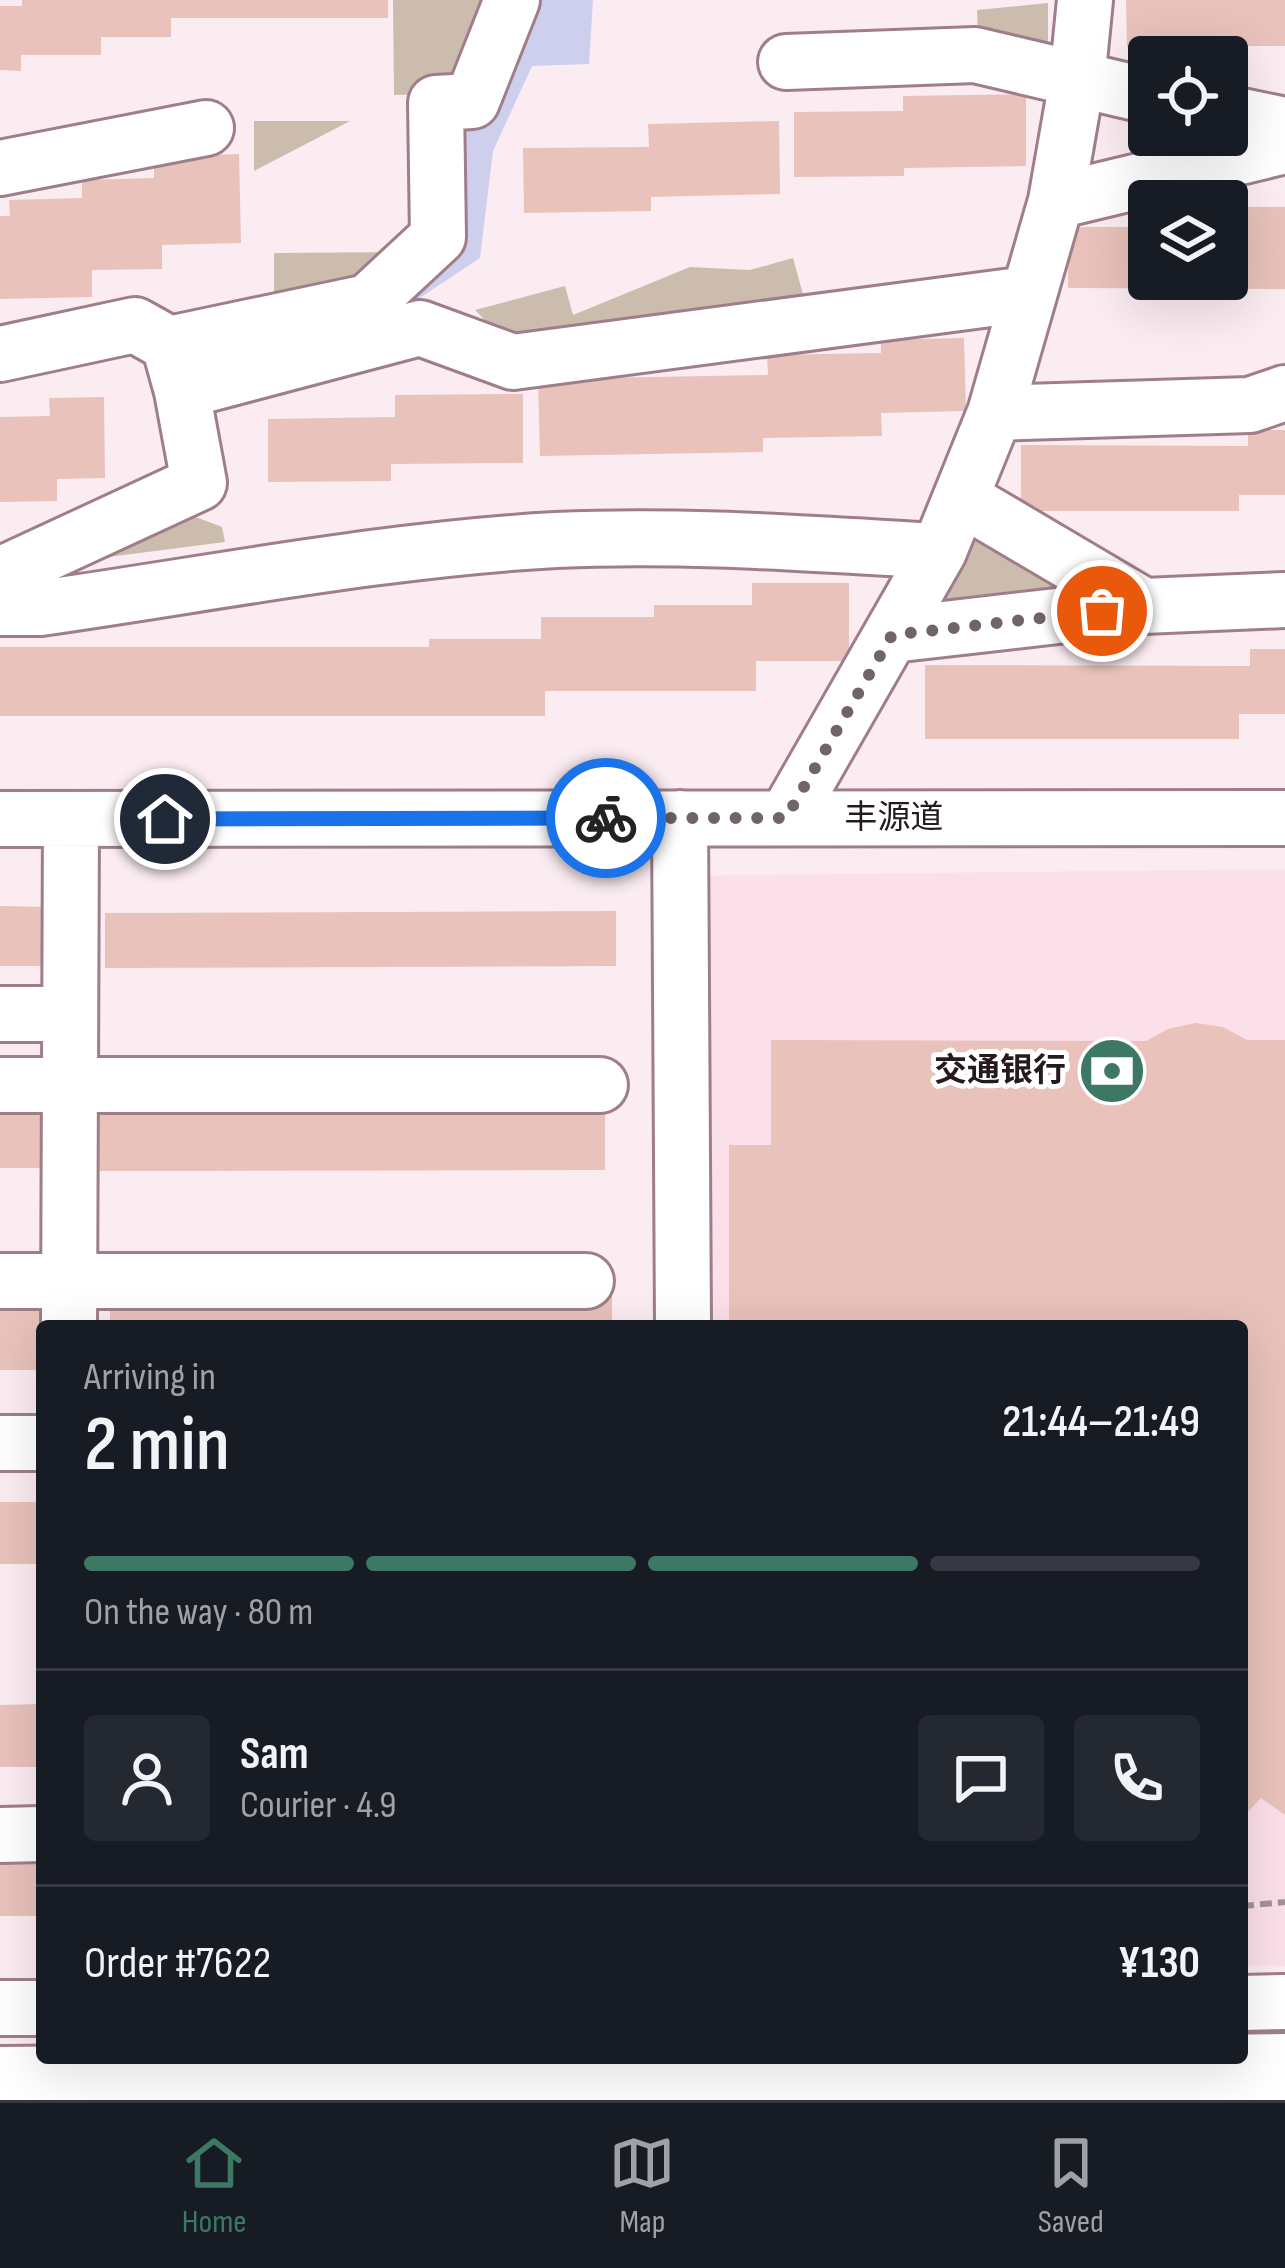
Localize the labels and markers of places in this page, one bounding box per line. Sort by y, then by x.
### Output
pin [1051,560,1153,662]
pin [114,768,216,870]
bank icon: 交通银行 [1077,1036,1147,1106]
place label: 交通银行 [934,1051,1066,1091]

